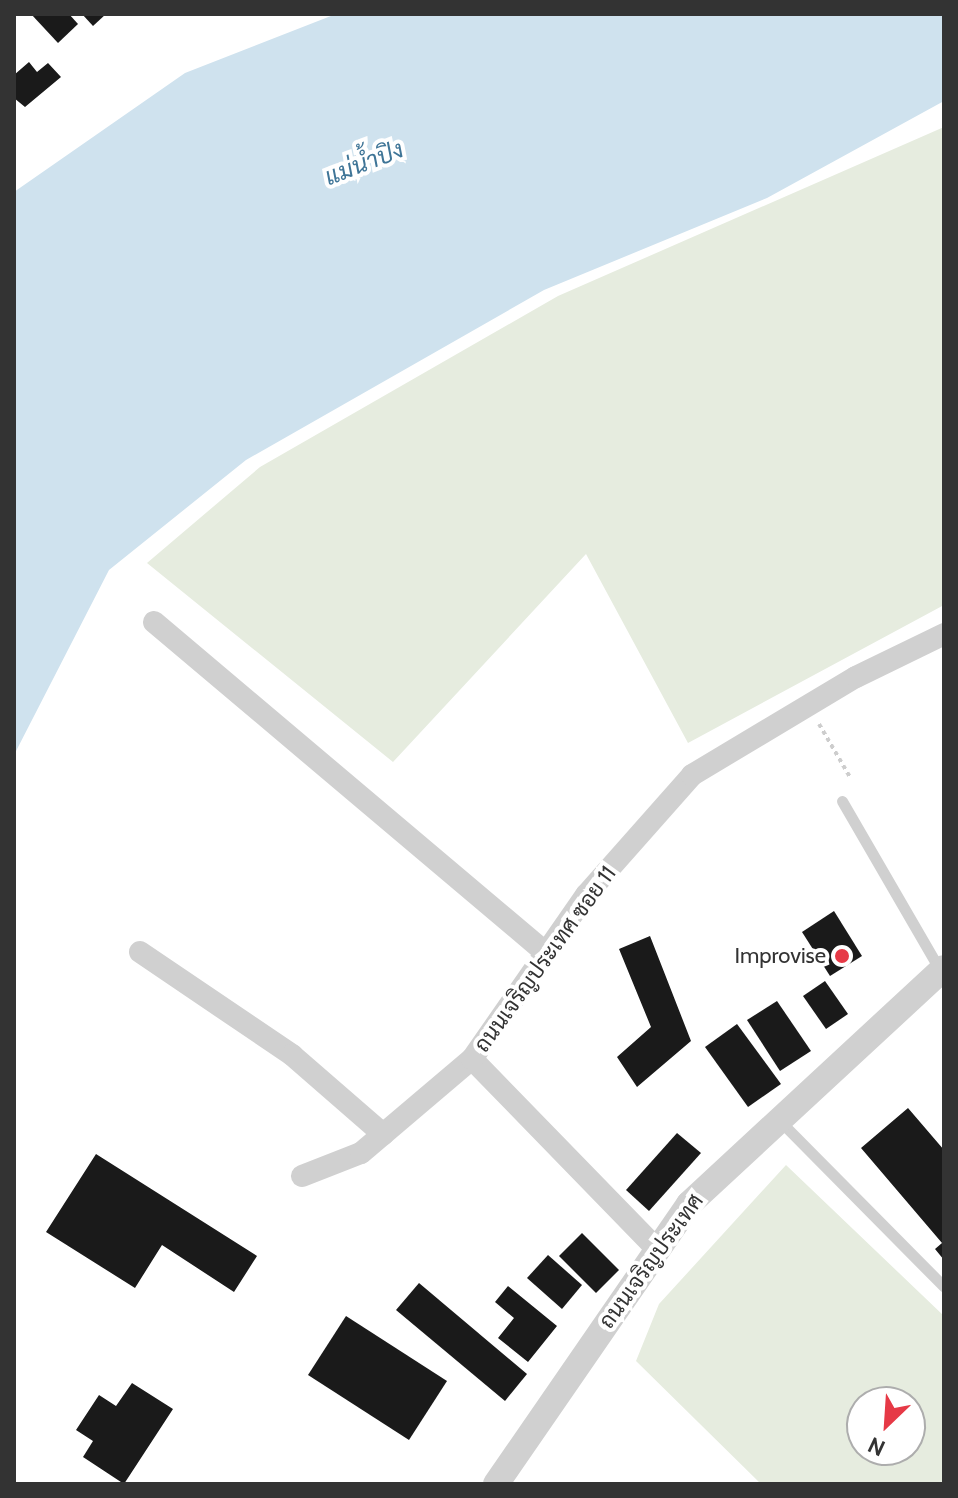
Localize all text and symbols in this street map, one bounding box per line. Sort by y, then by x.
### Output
water label: แม่น้ำปิง [320,135,408,191]
street label: ถนนเจริญประเทศ ซอย 11 [469,861,621,1057]
place label: Improvise [735,943,826,969]
marker: Improvise [833,947,851,965]
street label: ถนนเจริญประเทศ [593,1188,709,1334]
north arrow [846,1386,926,1466]
text: N [864,1431,889,1462]

